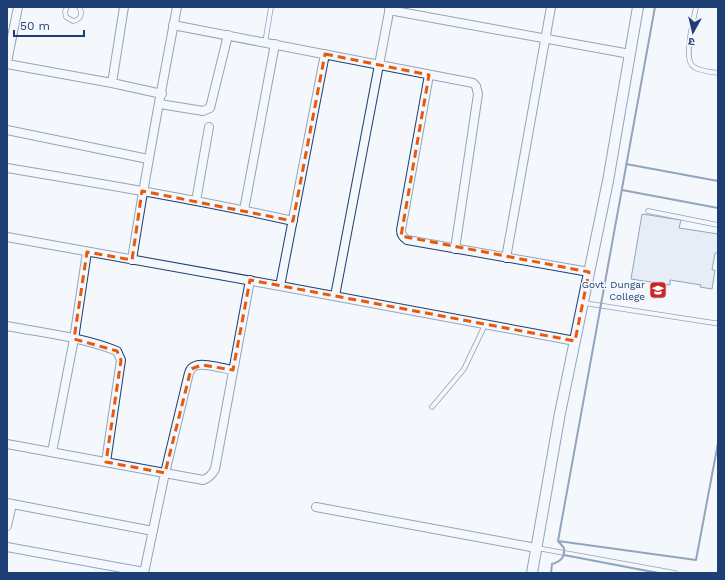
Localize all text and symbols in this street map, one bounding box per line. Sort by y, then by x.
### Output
scale bar [14,12,84,38]
north arrow [673,12,713,52]
text: 50 m [20,19,50,33]
text: उ [687,34,696,48]
place label: Govt. Dungar College [582,279,645,302]
school or university icon: Govt. Dungar College [648,280,668,300]

